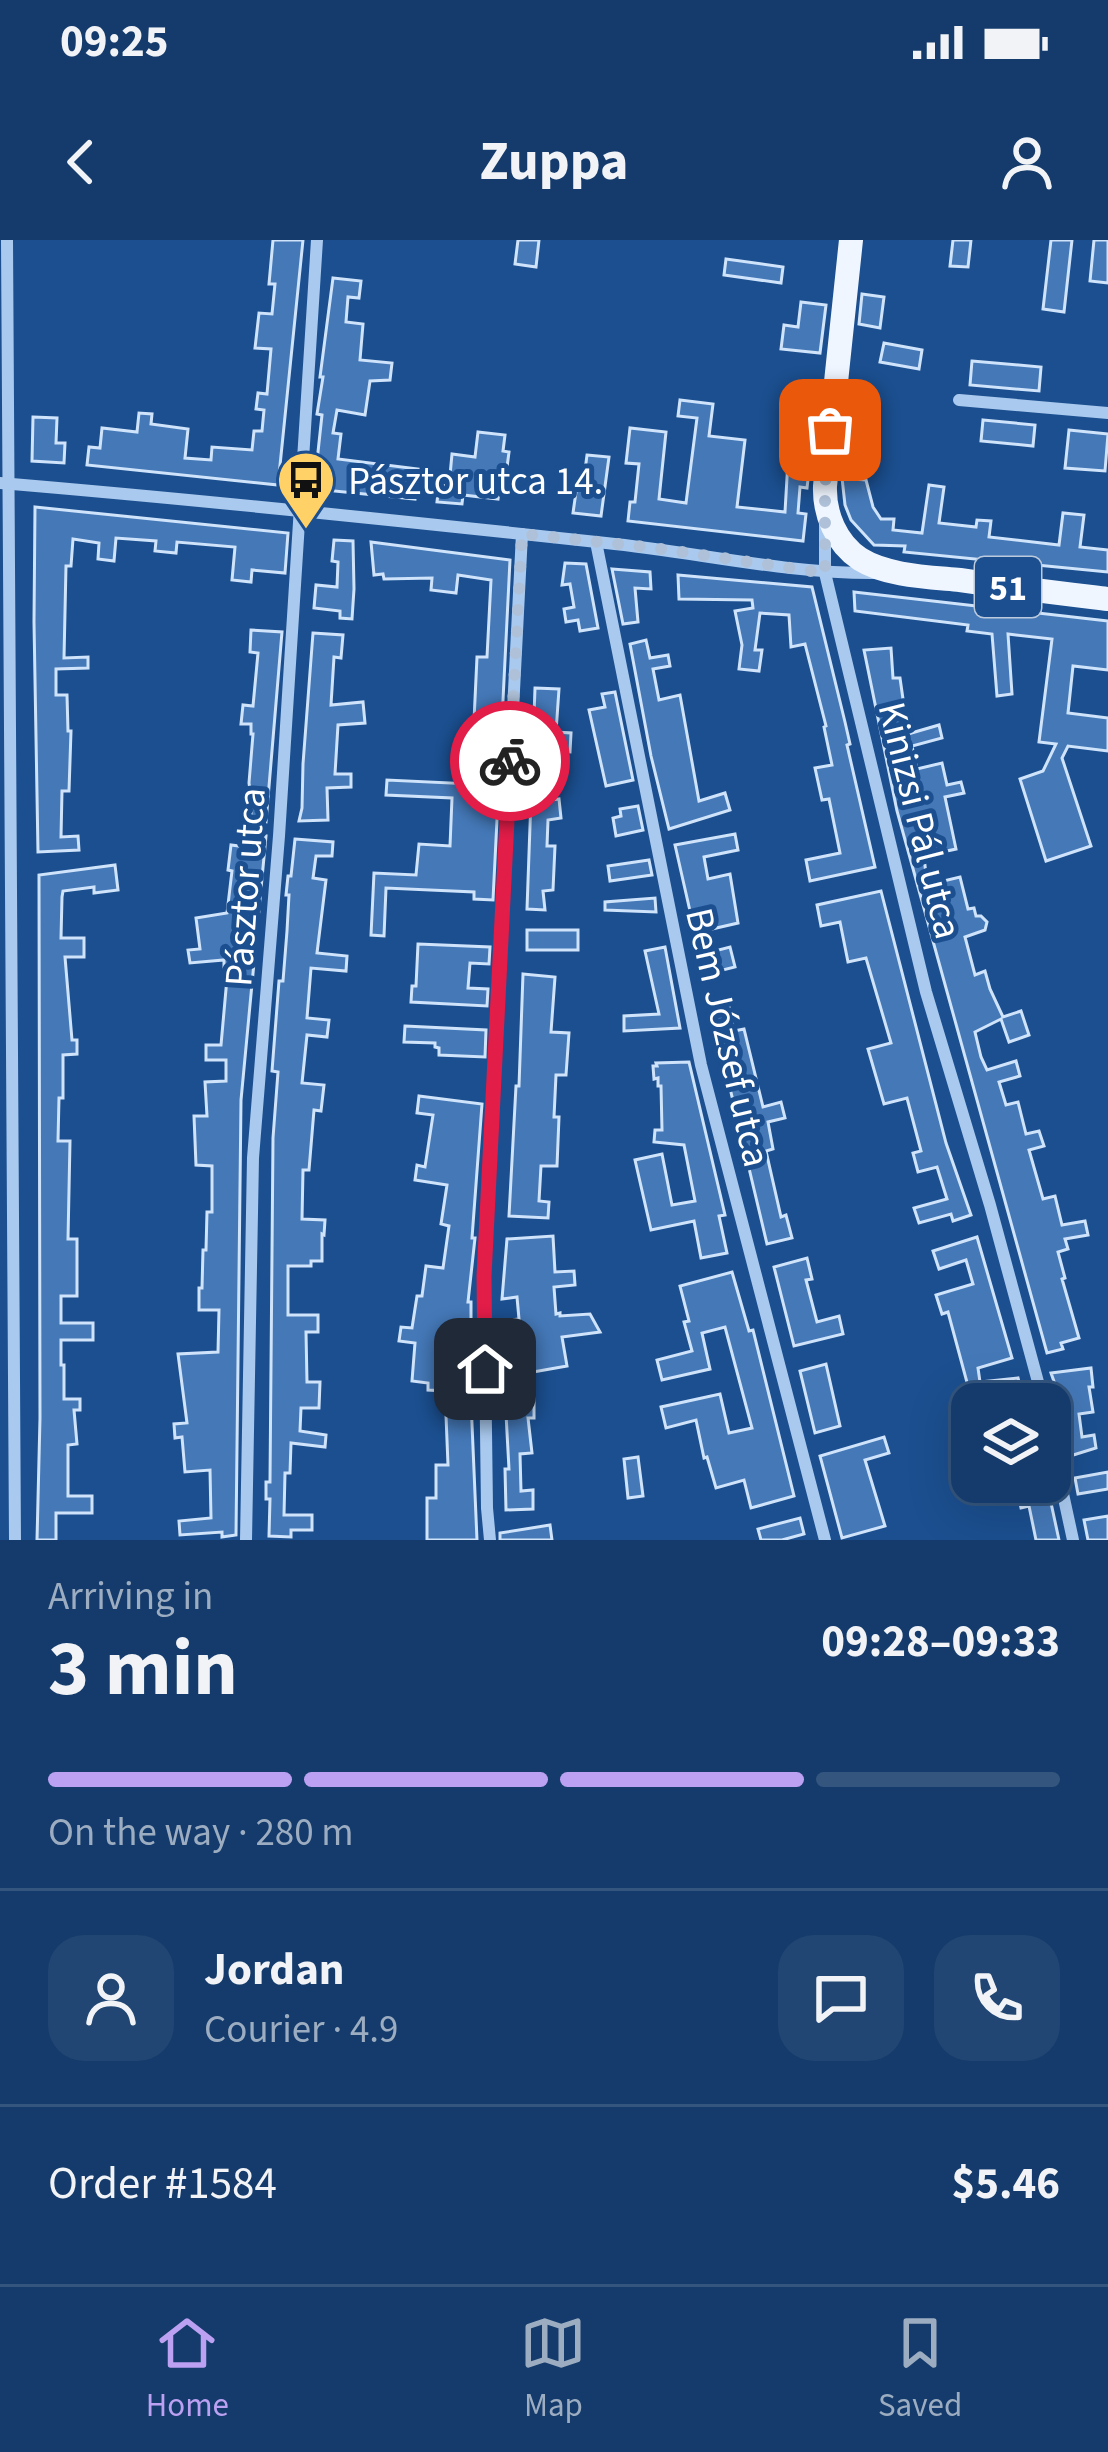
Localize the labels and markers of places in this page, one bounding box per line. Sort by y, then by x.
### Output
pin [779,379,881,481]
bus stop icon: Pásztor utca 14. [275,449,337,531]
place label: Pásztor utca 14. [348,454,603,510]
pin [434,1318,536,1420]

